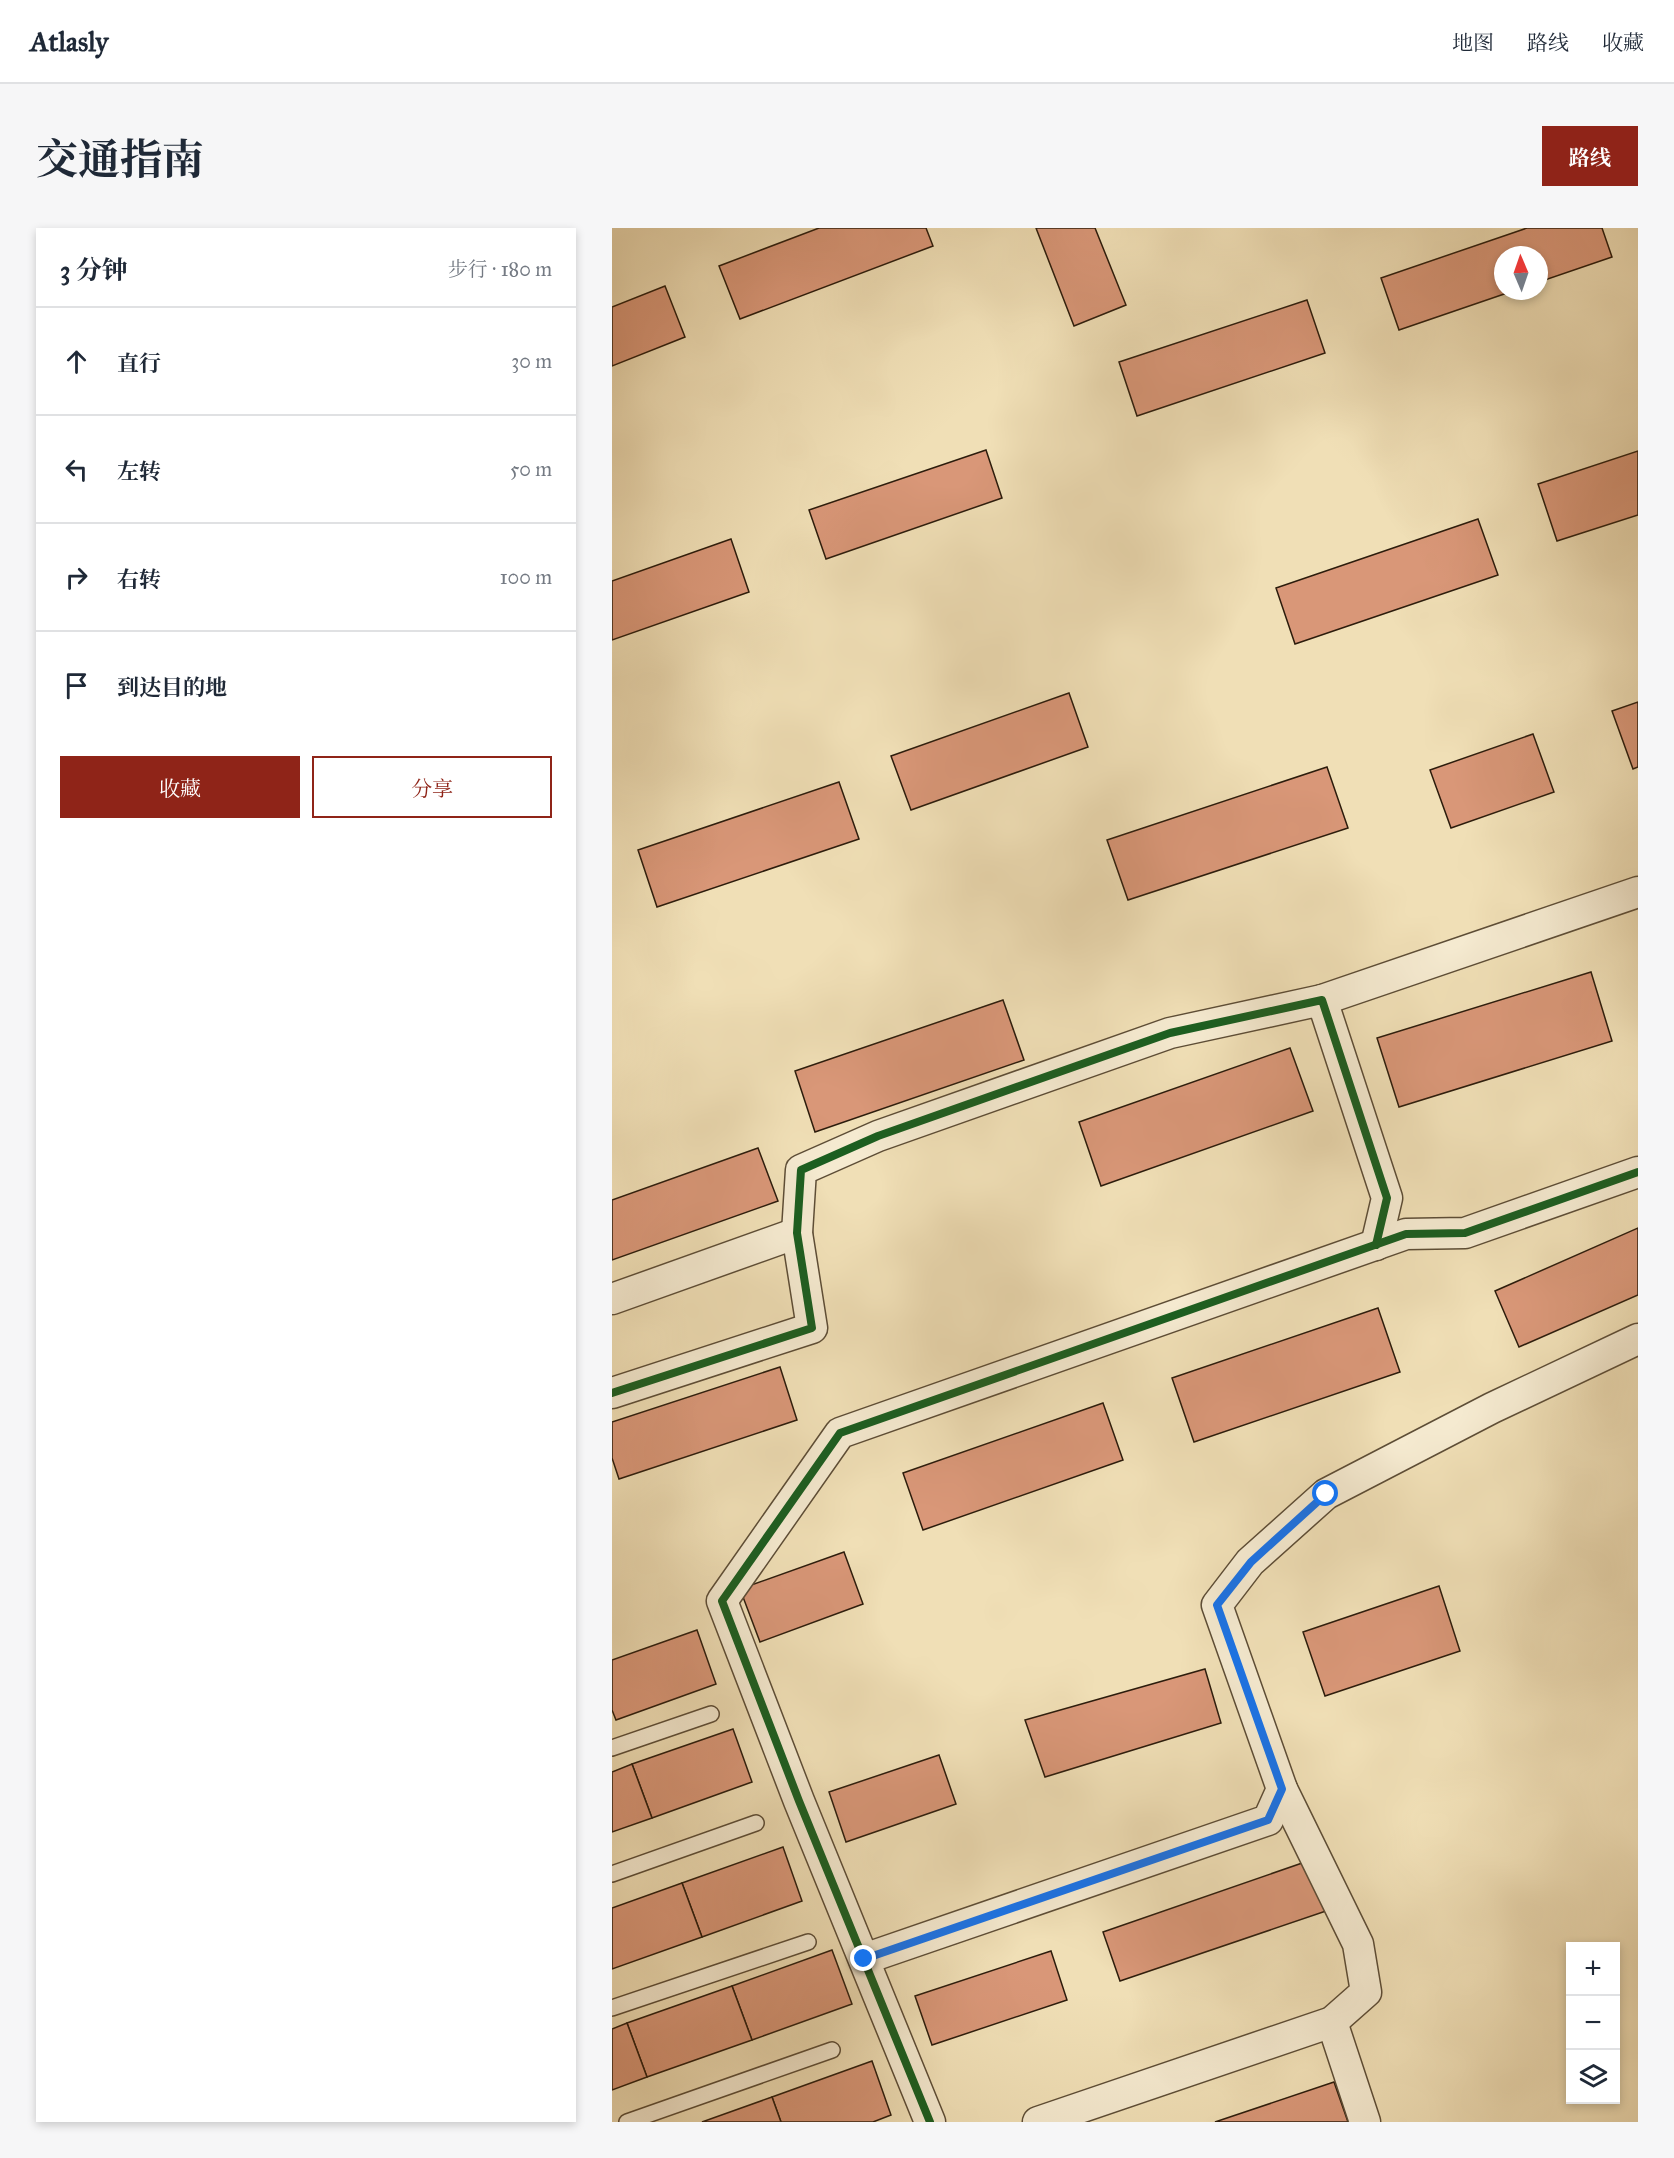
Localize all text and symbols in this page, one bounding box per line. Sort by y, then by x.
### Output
text: Atlasly [30,24,108,59]
text: 地图 [1452,30,1494,56]
text: 路线 [1527,30,1569,56]
text: 收藏 [1602,30,1644,56]
button: 路线 [1542,126,1638,186]
text: 交通指南 [36,134,204,186]
north arrow [1494,246,1548,300]
text: 3 分钟 [60,254,128,286]
text: 步行 · 180 m [448,257,552,281]
icon: ahead [60,345,93,378]
text: 30 m [511,349,552,373]
text: 直行 [117,350,161,377]
icon: left [60,453,93,486]
text: 50 m [510,457,552,481]
text: 左转 [117,458,161,485]
icon: right [60,561,93,594]
text: 100 m [500,565,552,589]
text: 右转 [117,566,161,593]
icon: arrive [60,669,93,702]
text: 到达目的地 [117,674,227,701]
button: 收藏 [60,756,300,818]
button: 分享 [312,756,552,818]
route start [1312,1480,1338,1506]
map controls [1566,1942,1620,2104]
button: + [1566,1942,1620,1996]
route end [850,1945,876,1971]
button: − [1566,1996,1620,2050]
button: layers [1566,2050,1620,2104]

